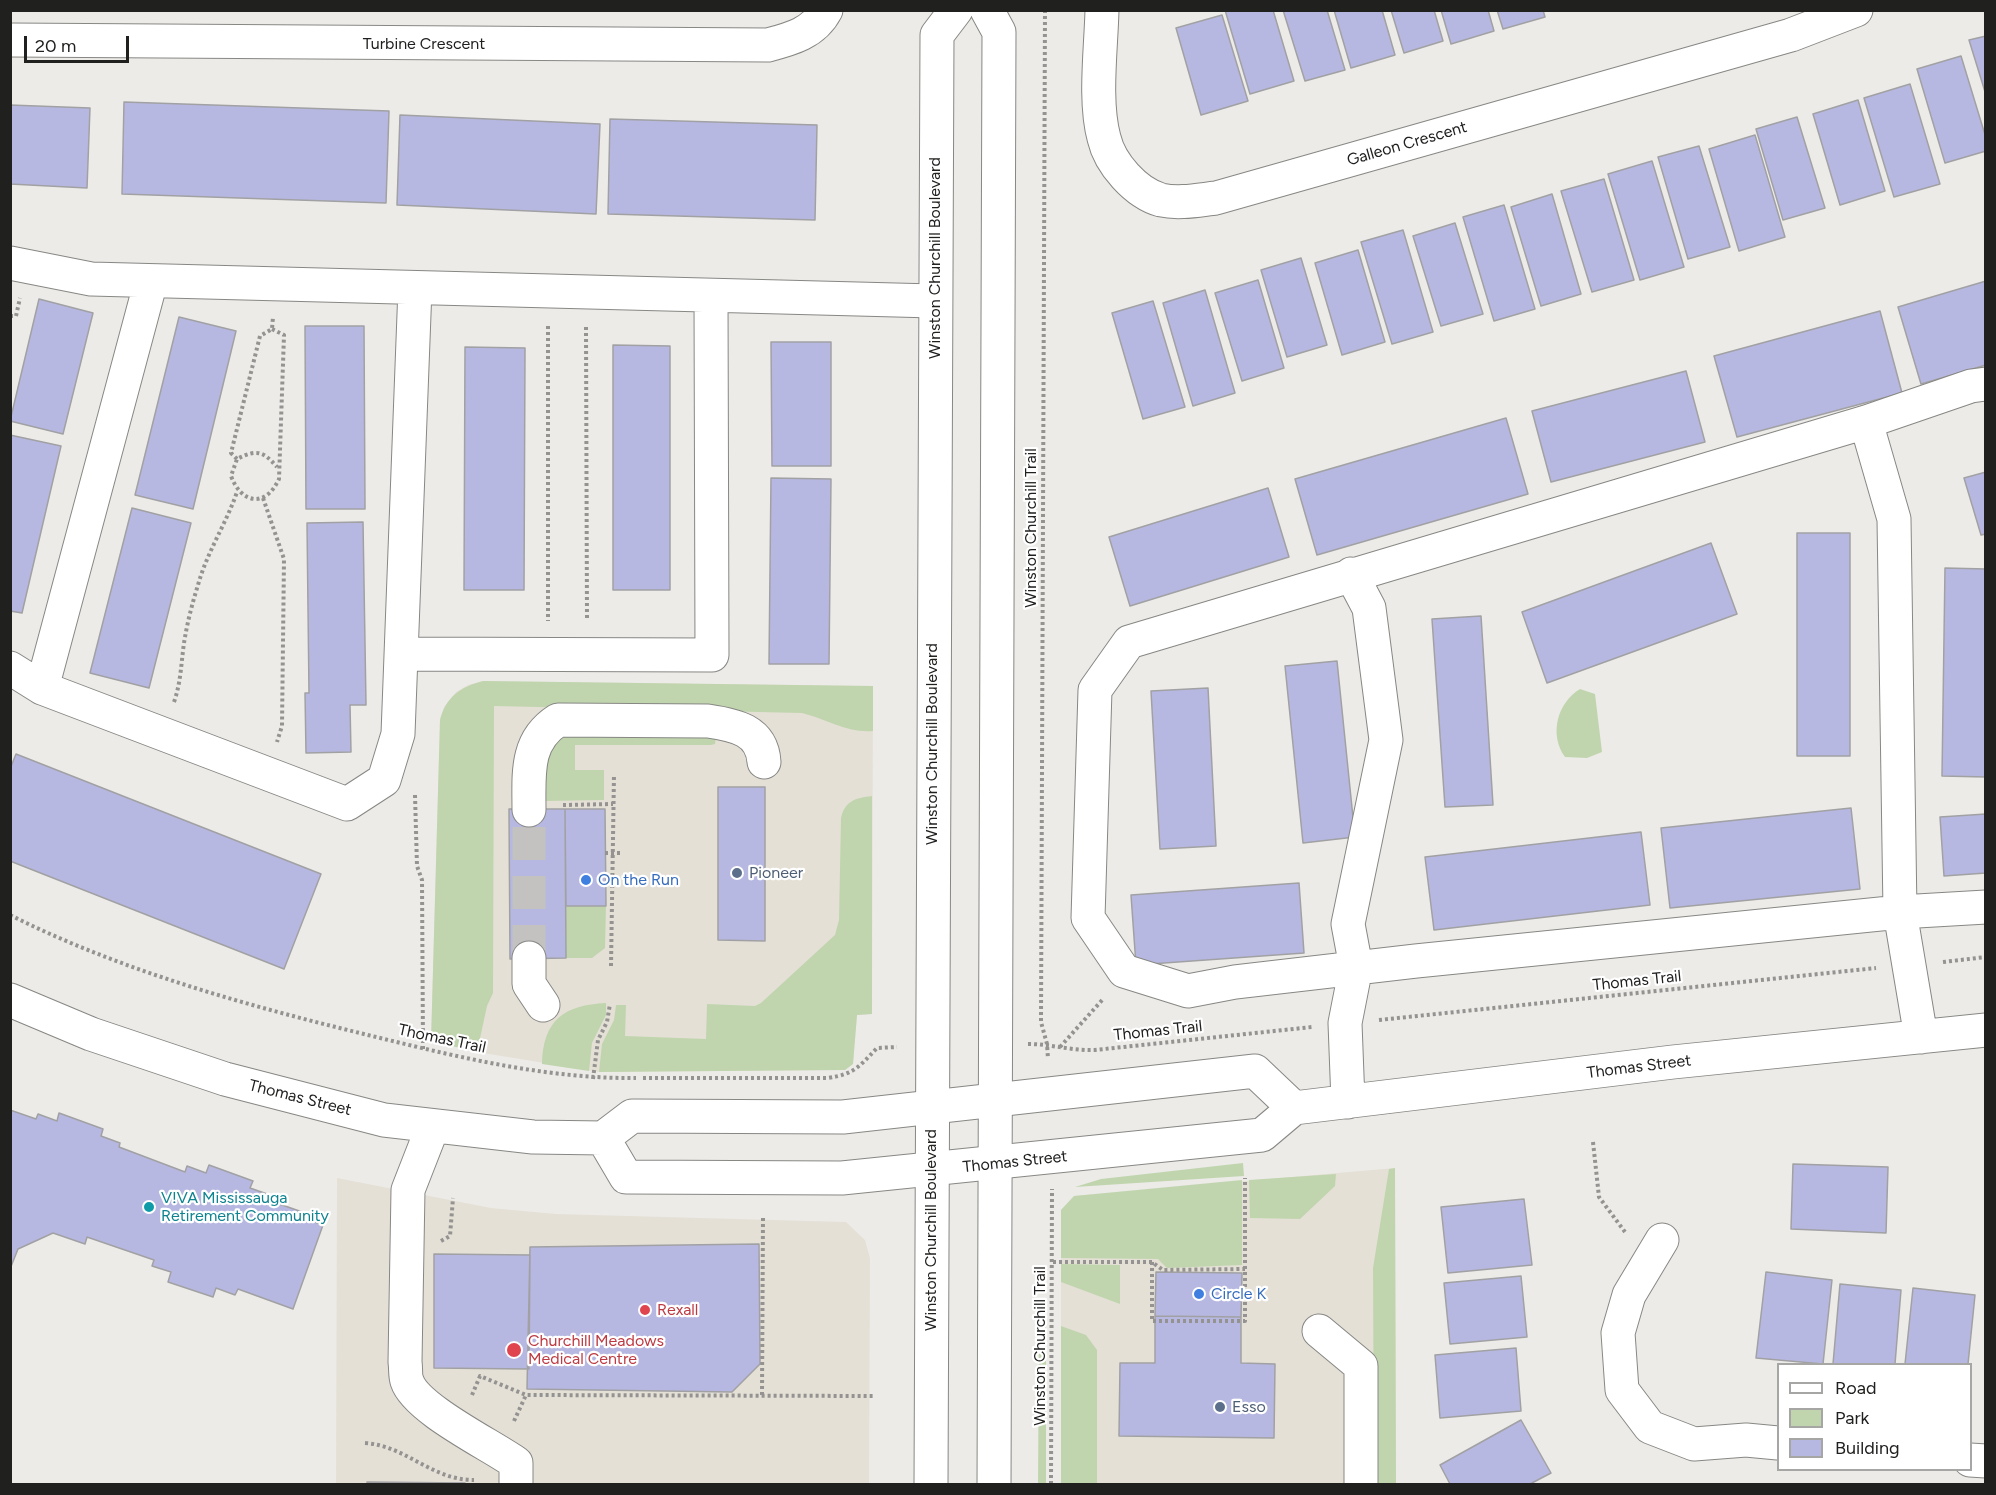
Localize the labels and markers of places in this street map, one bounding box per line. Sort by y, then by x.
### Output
place label: Pioneer [749,863,803,883]
marker: Pioneer [730,866,744,880]
place label: On the Run [598,870,679,890]
marker: On the Run [579,873,593,887]
place label: V!VA Mississauga Retirement Community [161,1188,329,1226]
marker: V!VA Mississauga Retirement Community [142,1200,156,1214]
place label: Circle K [1211,1284,1266,1304]
marker: Circle K [1192,1287,1206,1301]
place label: Rexall [657,1300,698,1320]
marker: Rexall [638,1303,652,1317]
place label: Churchill Meadows Medical Centre [528,1331,664,1369]
marker: Churchill Meadows Medical Centre [505,1341,523,1359]
place label: Esso [1232,1397,1266,1417]
marker: Esso [1213,1400,1227,1414]

